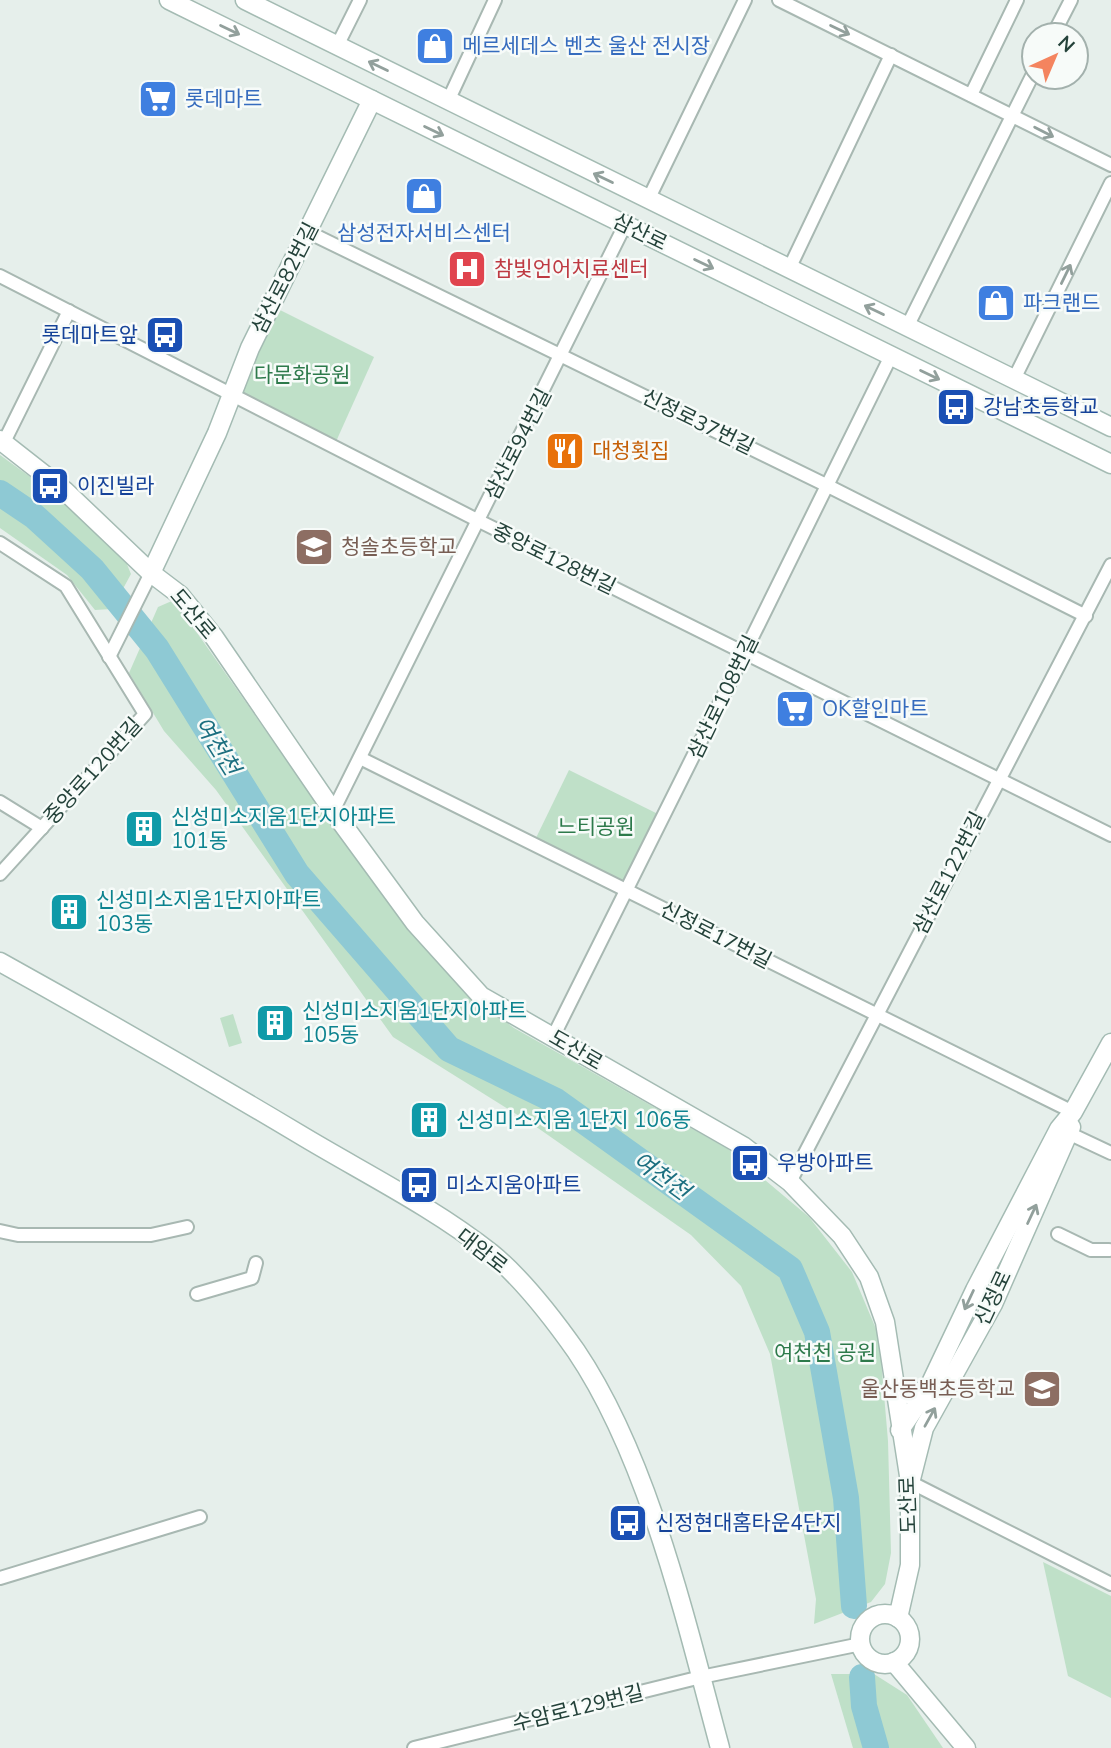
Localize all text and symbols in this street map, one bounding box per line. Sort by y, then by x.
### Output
north arrow [1020,21,1090,91]
one-way arrow [219,24,240,38]
one-way arrow [829,24,850,38]
shop icon: 메르세데스 벤츠 울산 전시장 [414,25,456,67]
text: N [1052,30,1080,59]
place label: 메르세데스 벤츠 울산 전시장 [462,32,710,60]
one-way arrow [368,59,389,72]
supermarket icon: 롯데마트 [137,78,179,120]
place label: 롯데마트 [185,85,262,113]
one-way arrow [423,124,444,138]
one-way arrow [1033,125,1054,139]
one-way arrow [593,170,614,184]
shop icon: 삼성전자서비스센터 [403,175,445,217]
street label: 삼산로 [608,207,672,257]
street label: 삼산로82번길 [245,217,325,339]
place label: 삼성전자서비스센터 [337,219,511,247]
hospital icon: 참빛언어치료센터 [446,248,488,290]
place label: 참빛언어치료센터 [494,255,649,283]
one-way arrow [693,257,714,271]
one-way arrow [1060,264,1074,285]
shop icon: 파크랜드 [975,282,1017,324]
place label: 파크랜드 [1023,289,1100,317]
one-way arrow [864,303,885,317]
bus stop icon: 롯데마트앞 [144,314,186,356]
place label: 롯데마트앞 [41,321,138,349]
park label: 다문화공원 [254,361,350,389]
one-way arrow [919,369,940,383]
street label: 삼산로94번길 [478,383,558,505]
street label: 신정로37번길 [637,383,759,461]
bus stop icon: 강남초등학교 [935,386,977,428]
place label: 강남초등학교 [983,393,1099,421]
restaurant icon: 대청횟집 [544,430,586,472]
place label: 대청횟집 [592,437,669,465]
bus stop icon: 이진빌라 [29,465,71,507]
place label: 이진빌라 [77,472,154,500]
street label: 중앙로128번길 [487,517,621,601]
school or university icon: 청솔초등학교 [293,526,335,568]
place label: 청솔초등학교 [341,533,457,561]
street label: 도산로 [164,583,222,645]
street label: 삼산로108번길 [681,630,765,764]
supermarket icon: OK할인마트 [774,688,816,730]
place label: OK할인마트 [822,695,929,723]
water label: 여천천 [187,711,248,784]
street label: 중앙로120번길 [38,712,148,830]
place label: 신성미소지움1단지아파트 101동 [171,803,396,855]
street label: 삼산로122번길 [906,807,992,939]
building icon: 신성미소지움1단지아파트 101동 [123,808,165,850]
park label: 느티공원 [557,813,635,841]
place label: 신성미소지움1단지아파트 103동 [96,886,321,938]
building icon: 신성미소지움1단지아파트 103동 [48,891,90,933]
street label: 신정로17번길 [655,895,777,975]
place label: 신성미소지움1단지아파트 105동 [302,997,527,1049]
building icon: 신성미소지움1단지아파트 105동 [254,1002,296,1044]
street label: 도산로 [544,1023,608,1077]
building icon: 신성미소지움 1단지 106동 [408,1099,450,1141]
place label: 신성미소지움 1단지 106동 [456,1106,691,1134]
bus stop icon: 우방아파트 [729,1142,771,1184]
water label: 여천천 [626,1145,698,1209]
place label: 우방아파트 [777,1149,874,1177]
bus stop icon: 미소지움아파트 [398,1164,440,1206]
place label: 미소지움아파트 [446,1171,581,1199]
one-way arrow [1026,1204,1039,1226]
street label: 대암로 [451,1222,513,1280]
street label: 신정로 [968,1266,1018,1330]
one-way arrow [962,1289,976,1310]
park label: 여천천 공원 [774,1339,876,1367]
school or university icon: 울산동백초등학교 [1021,1368,1063,1410]
place label: 울산동백초등학교 [860,1375,1015,1403]
one-way arrow [923,1408,937,1428]
street label: 도산로 [893,1476,923,1534]
bus stop icon: 신정현대홈타운4단지 [607,1502,649,1544]
place label: 신정현대홈타운4단지 [655,1509,841,1537]
street label: 수암로129번길 [509,1678,647,1738]

